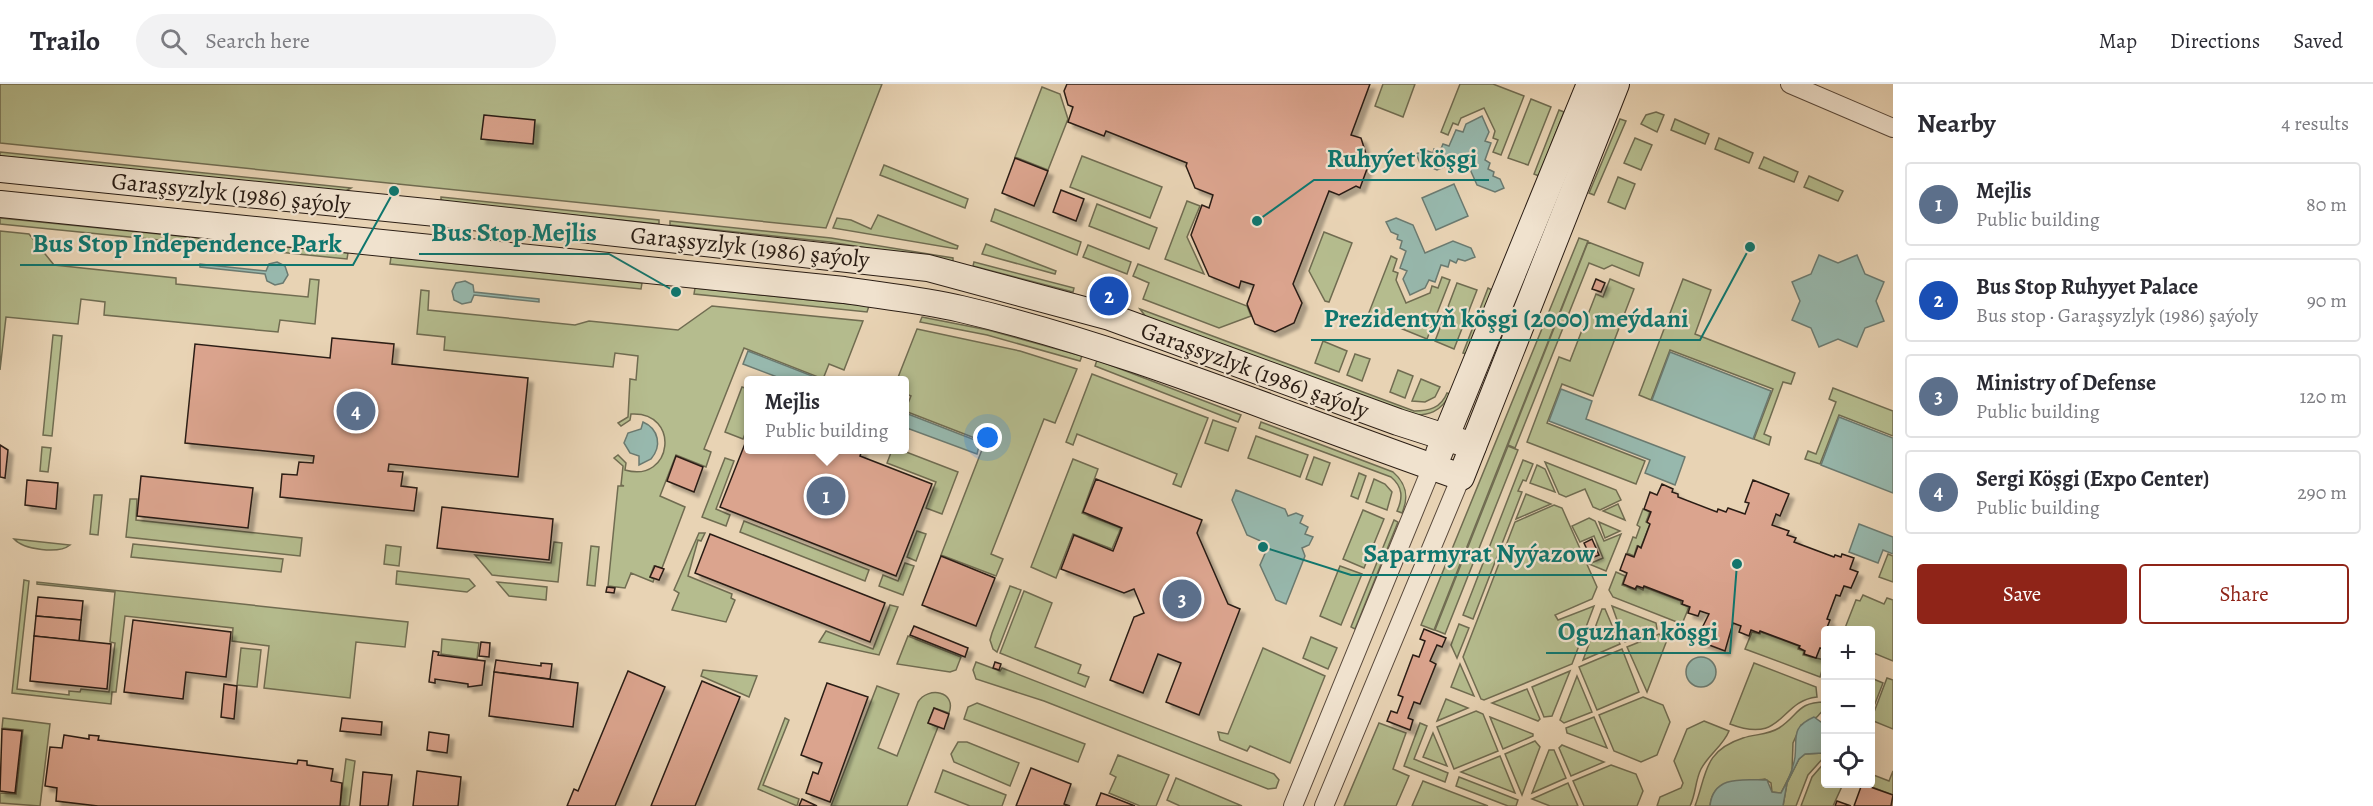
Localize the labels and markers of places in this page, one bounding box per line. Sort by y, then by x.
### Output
callout: Ruhyýet köşgi [1314,136,1489,180]
callout: Bus Stop Mejlis [419,210,609,254]
callout: Bus Stop Independence Park [20,221,353,265]
pin: 2 [1090,274,1128,318]
callout: Prezidentyň köşgi (2000) meýdani [1311,296,1700,340]
pin: 4 [336,388,376,434]
pin: 1 [806,474,846,518]
callout: Saparmyrat Nyýazow [1351,531,1607,575]
pin: 3 [1162,576,1202,622]
callout: Oguzhan köşgi [1546,609,1730,653]

